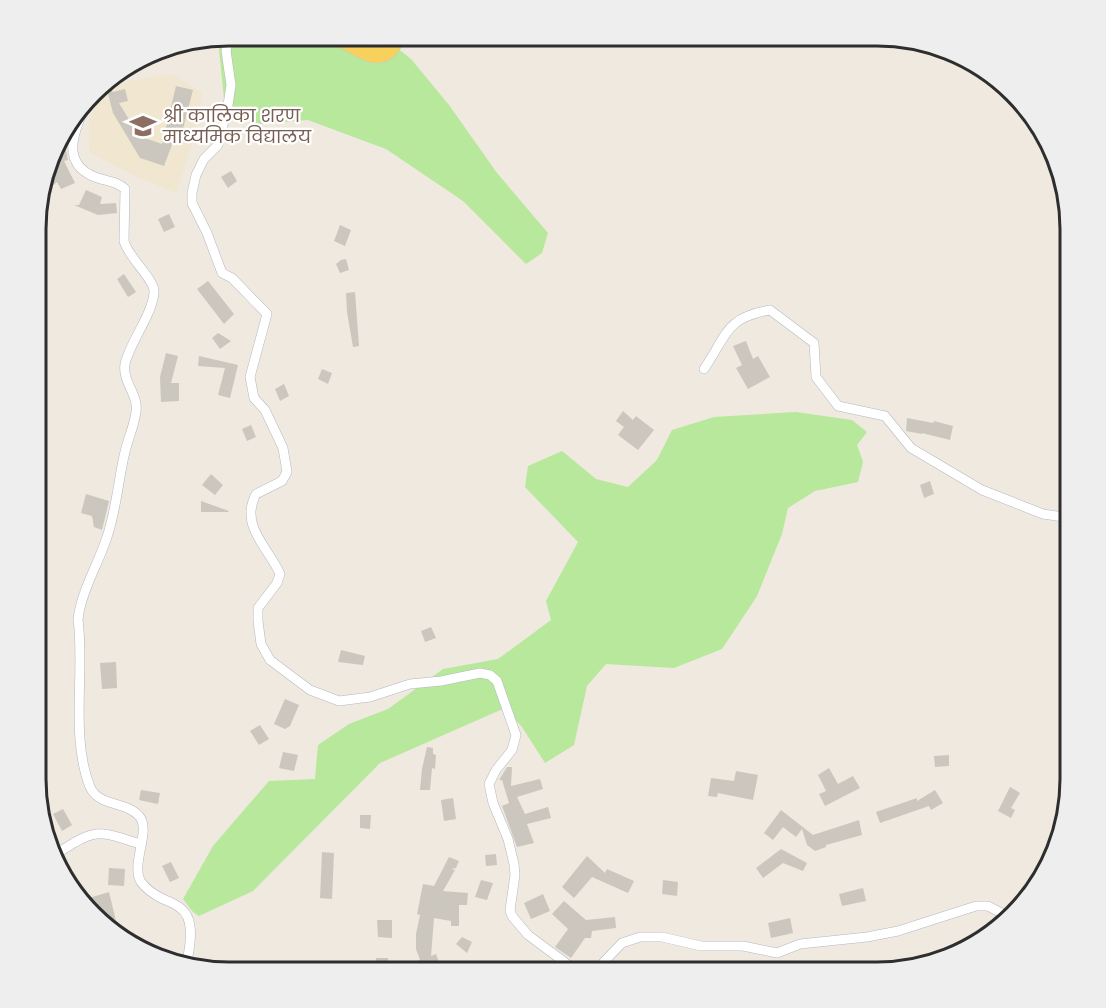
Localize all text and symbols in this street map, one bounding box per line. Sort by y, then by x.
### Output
place label: श्री कालिका शरण माध्यमिक विद्यालय [162,103,312,149]
school or university icon: श्री कालिका शरण माध्यमिक विद्यालय [128,111,158,141]

